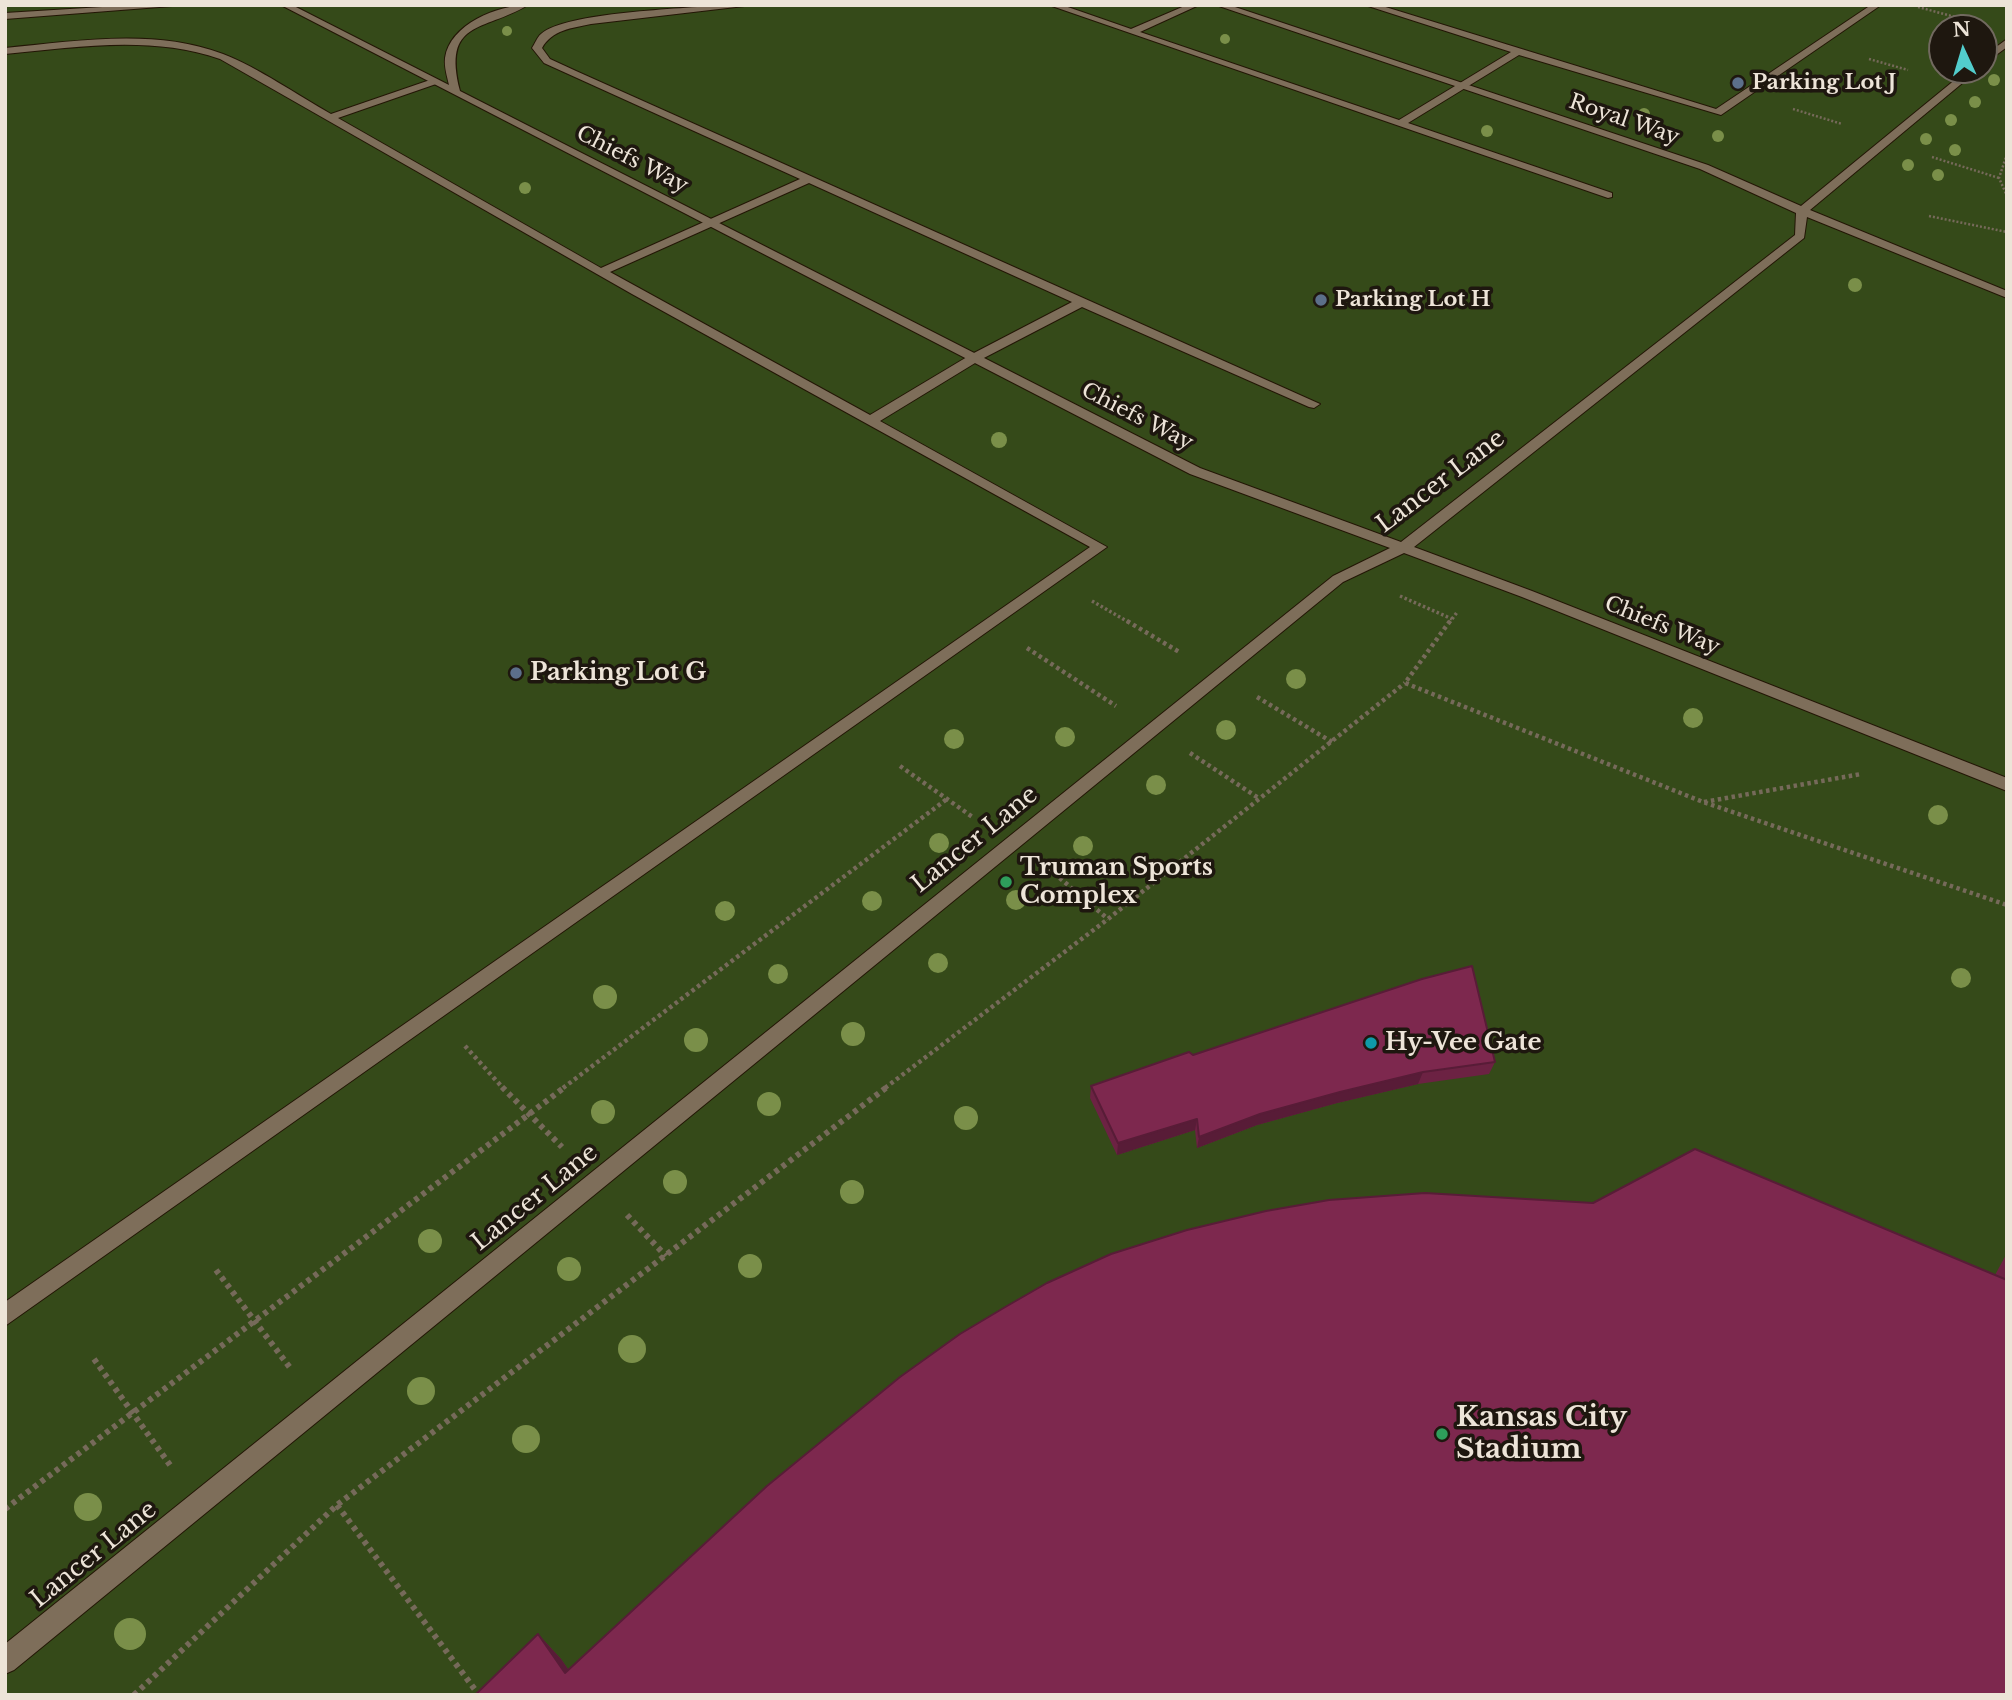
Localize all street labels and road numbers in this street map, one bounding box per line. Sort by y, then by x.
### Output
street label: Royal Way [1566,89,1682,151]
street label: Chiefs Way [572,121,692,199]
street label: Chiefs Way [1077,378,1197,456]
street label: Lancer Lane [1371,424,1511,540]
street label: Chiefs Way [1601,591,1723,661]
street label: Lancer Lane [906,781,1044,899]
street label: Lancer Lane [466,1139,604,1257]
street label: Lancer Lane [25,1496,163,1614]

